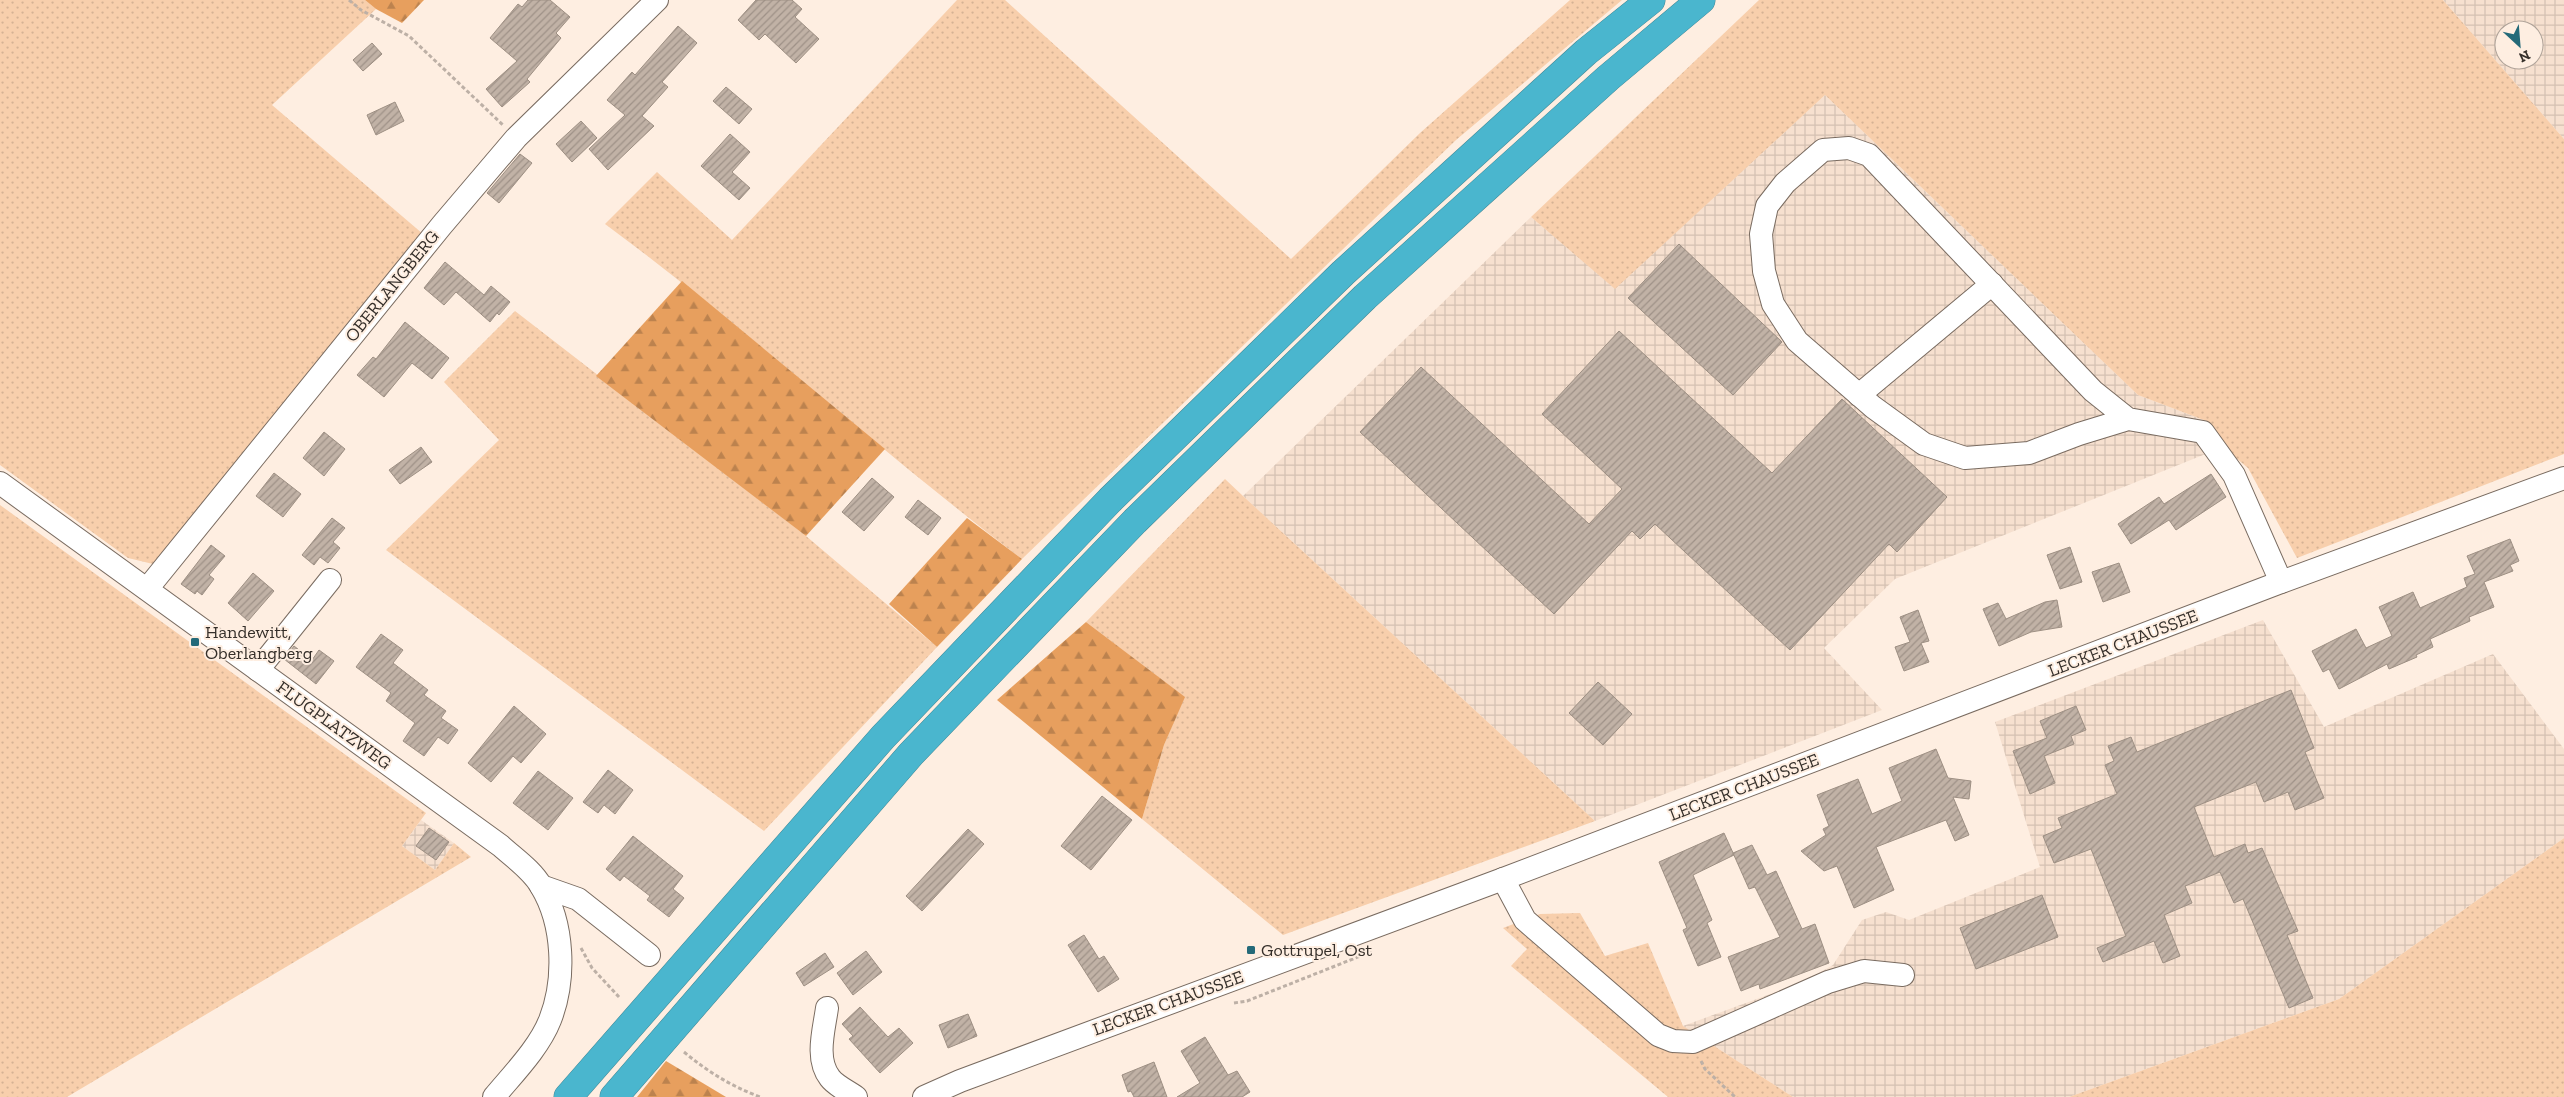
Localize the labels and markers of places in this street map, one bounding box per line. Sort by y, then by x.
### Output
place label: Handewitt, Oberlangberg [205,621,313,664]
marker: Handewitt, Oberlangberg [189,636,201,648]
place label: Gottrupel, Ost [1261,939,1373,961]
marker: Gottrupel, Ost [1245,944,1257,956]

